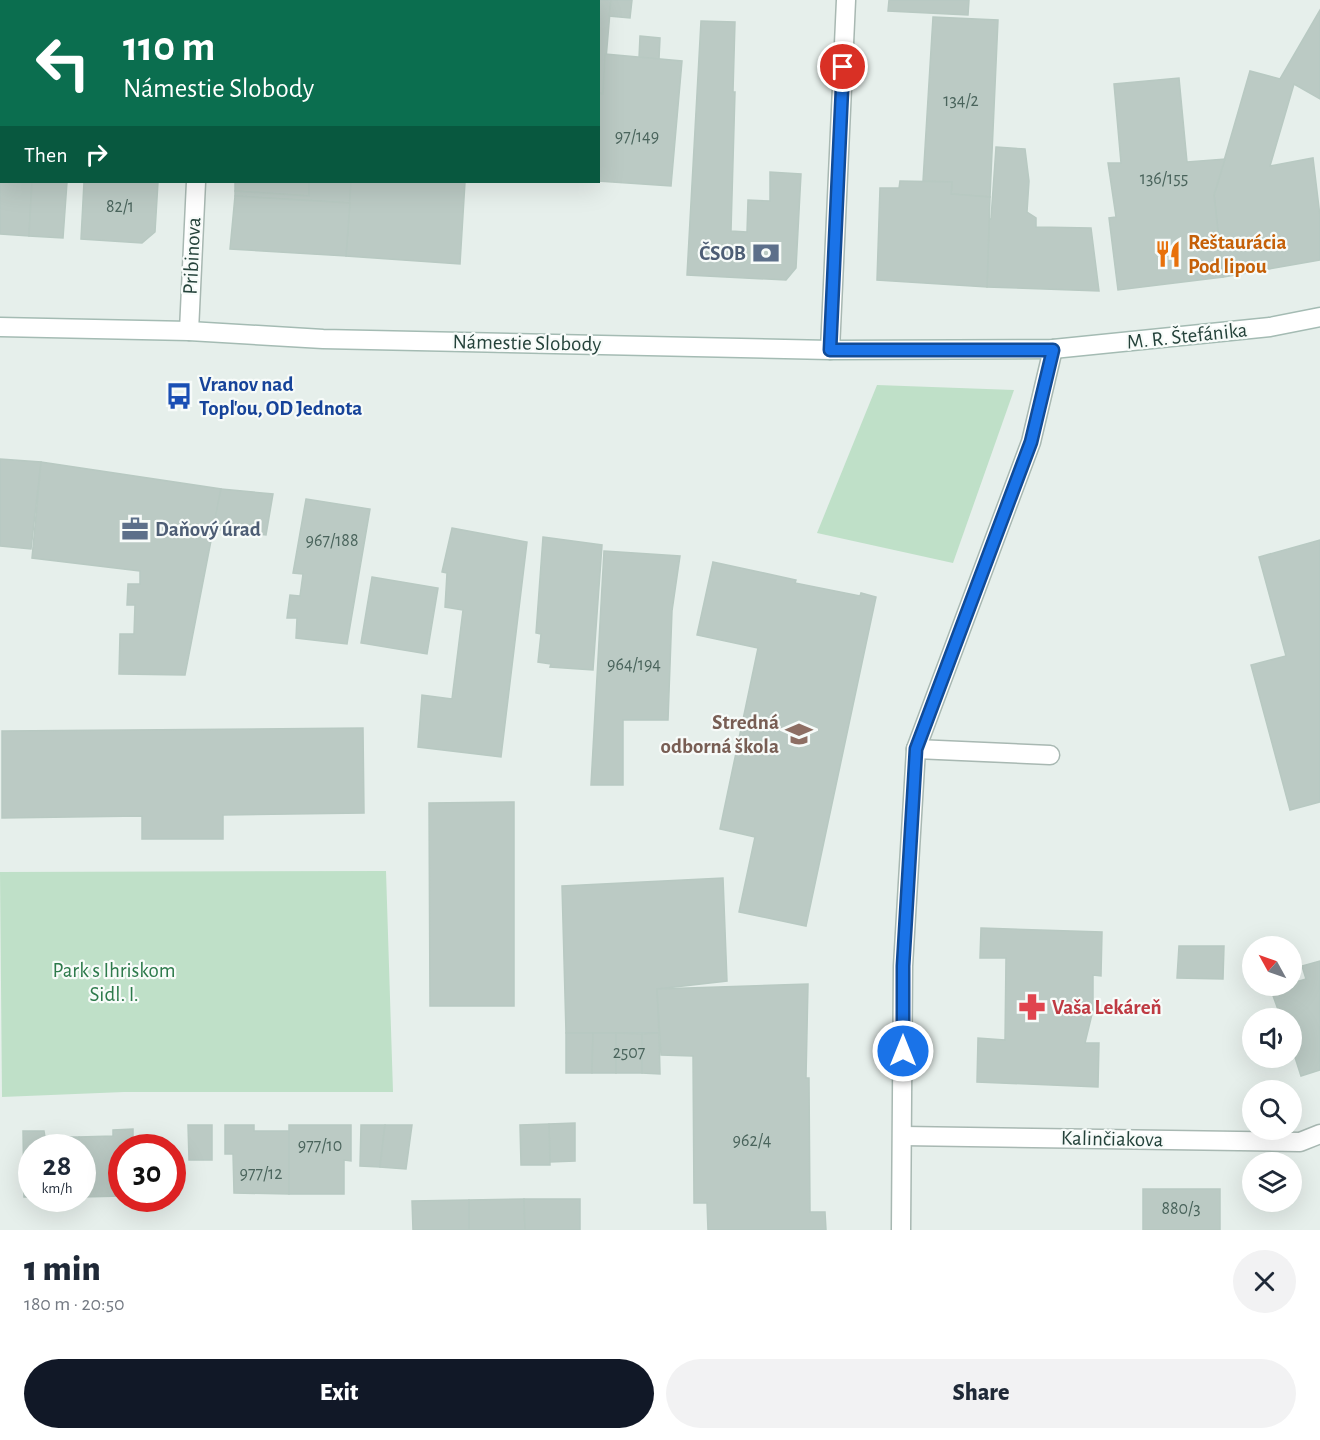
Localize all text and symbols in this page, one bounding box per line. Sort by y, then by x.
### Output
icon: left [24,24,102,102]
text: 110 m [123,26,215,68]
pin [817,41,868,92]
icon: arrive [826,50,859,83]
text: Námestie Slobody [123,75,314,102]
house number: 134/2 [943,92,979,110]
house number: 97/149 [615,128,659,146]
icon: right [80,138,113,171]
text: Then [24,144,68,166]
house number: 136/155 [1140,170,1188,188]
house number: 82/1 [106,198,134,216]
street label: Pribinova [179,216,205,295]
place label: Reštaurácia Pod lipou [1188,232,1287,277]
bank icon: ČSOB [751,238,781,268]
restaurant icon: Reštaurácia Pod lipou [1153,239,1183,269]
place label: ČSOB [699,241,746,264]
street label: M. R. Štefánika [1125,317,1249,353]
street label: Námestie Slobody [452,331,602,355]
place label: Vranov nad Topľou, OD Jednota [199,374,362,419]
bus stop icon: Vranov nad Topľou, OD Jednota [164,381,194,411]
office icon: Daňový úrad [120,514,150,544]
place label: Daňový úrad [155,519,261,540]
house number: 967/188 [306,532,358,550]
house number: 964/194 [607,656,661,674]
place label: Stredná odborná škola [661,712,779,757]
school or university icon: Stredná odborná škola [784,719,814,749]
north arrow [1242,936,1302,996]
map controls [1242,936,1302,1212]
park label: Park s Ihriskom Sidl. I. [52,960,176,1005]
pharmacy icon: Vaša Lekáreň [1017,992,1047,1022]
place label: Vaša Lekáreň [1052,997,1162,1018]
button: sound [1242,1008,1302,1068]
position arrow [871,1019,935,1083]
house number: 2507 [613,1044,645,1062]
button: search [1242,1080,1302,1140]
street label: Kalinčiakova [1061,1128,1164,1150]
house number: 962/4 [733,1132,772,1150]
speed limit sign: 30 [108,1134,186,1212]
house number: 977/10 [298,1137,342,1155]
text: 28 [43,1151,71,1181]
button: layers [1242,1152,1302,1212]
house number: 977/12 [239,1165,283,1183]
text: km/h [42,1181,72,1196]
house number: 880/3 [1161,1200,1201,1218]
button: close [1233,1250,1296,1313]
text: 1 min [24,1251,101,1287]
text: 180 m · 20:50 [24,1294,125,1314]
button: Exit [24,1359,654,1428]
button: Share [666,1359,1296,1428]

